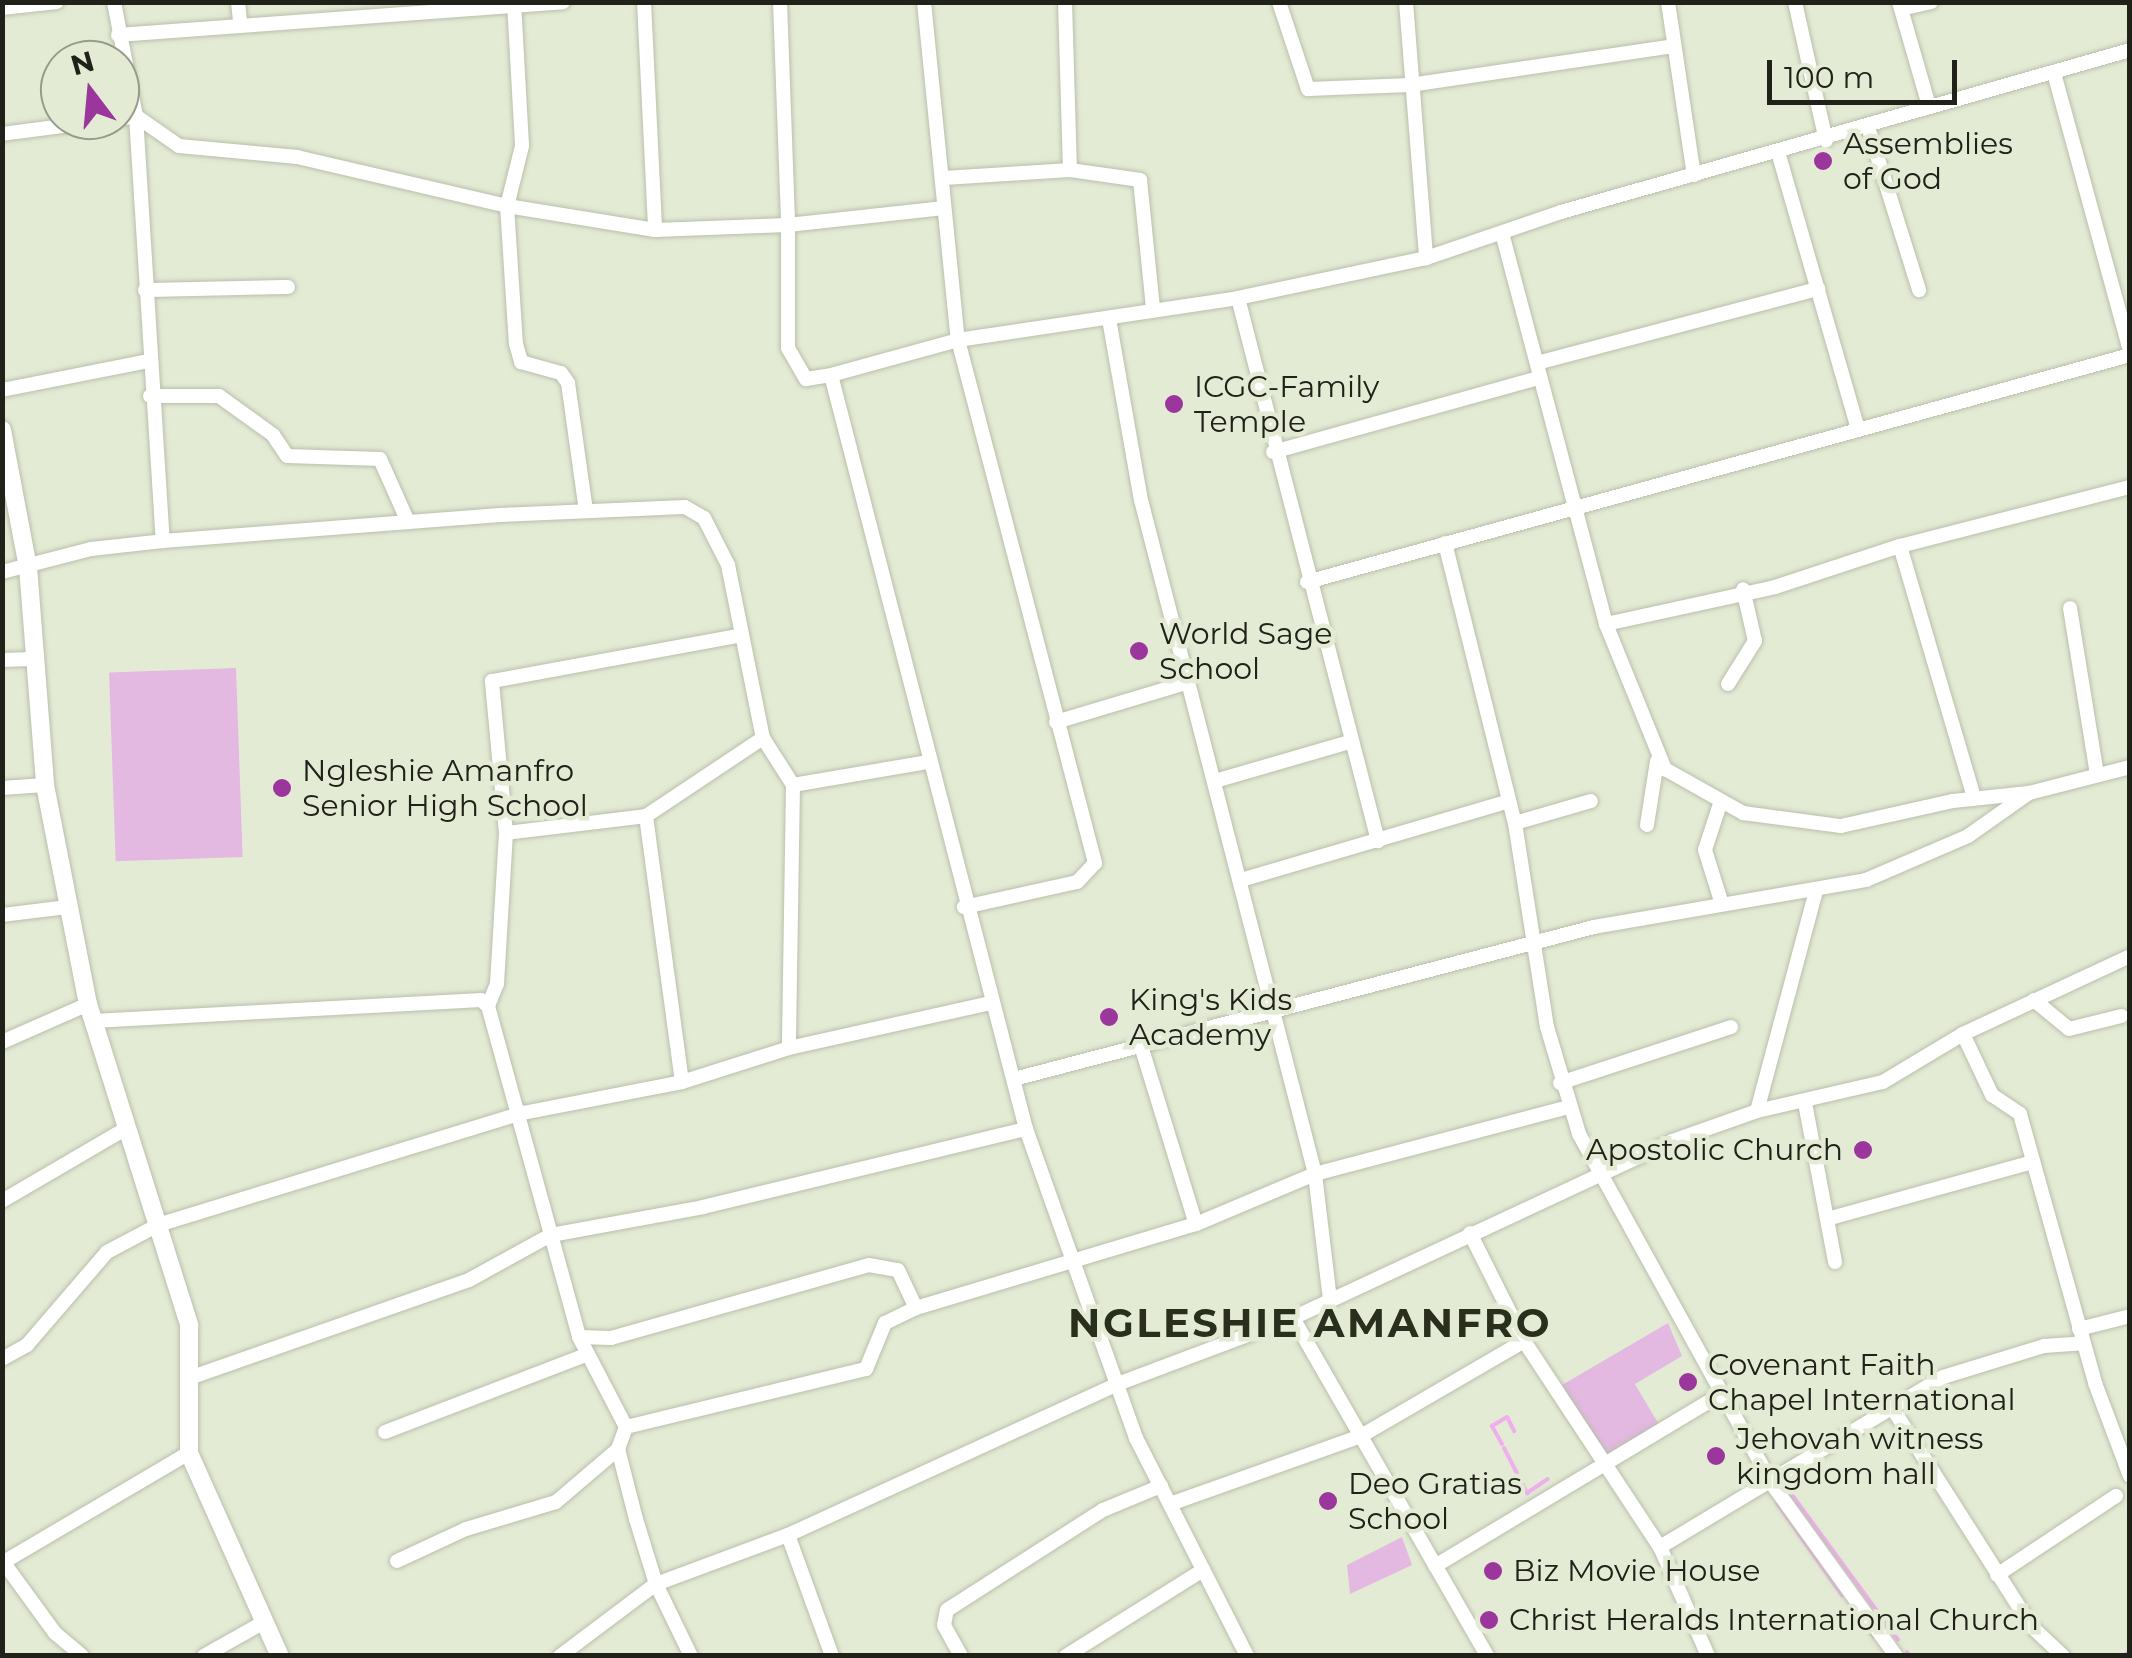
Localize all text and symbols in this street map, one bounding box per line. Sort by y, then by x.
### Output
north arrow [40,40,140,140]
scale bar [1772,40,1962,102]
text: N [67,44,98,83]
text: 100 m [1784,59,1874,96]
place label: Assemblies of God [1843,126,2013,196]
marker: Assemblies of God [1812,150,1834,172]
place label: ICGC-Family Temple [1194,369,1379,440]
marker: ICGC-Family Temple [1163,393,1185,415]
place label: World Sage School [1159,616,1332,686]
marker: World Sage School [1128,640,1150,662]
place label: Ngleshie Amanfro Senior High School [302,753,588,824]
marker: Ngleshie Amanfro Senior High School [271,777,293,799]
place label: King's Kids Academy [1129,982,1292,1052]
marker: King's Kids Academy [1098,1006,1120,1028]
place label: Apostolic Church [1586,1132,1843,1168]
marker: Apostolic Church [1852,1139,1874,1161]
district label: NGLESHIE AMANFRO [1068,1299,1552,1347]
place label: Covenant Faith Chapel International [1708,1347,2016,1418]
marker: Covenant Faith Chapel International [1677,1371,1699,1393]
place label: Jehovah witness kingdom hall [1736,1421,1983,1492]
marker: Jehovah witness kingdom hall [1705,1445,1727,1467]
place label: Deo Gratias School [1348,1466,1522,1536]
marker: Deo Gratias School [1317,1490,1339,1512]
place label: Biz Movie House [1513,1553,1760,1589]
marker: Biz Movie House [1482,1560,1504,1582]
place label: Christ Heralds International Church [1509,1602,2039,1638]
marker: Christ Heralds International Church [1478,1609,1500,1631]

